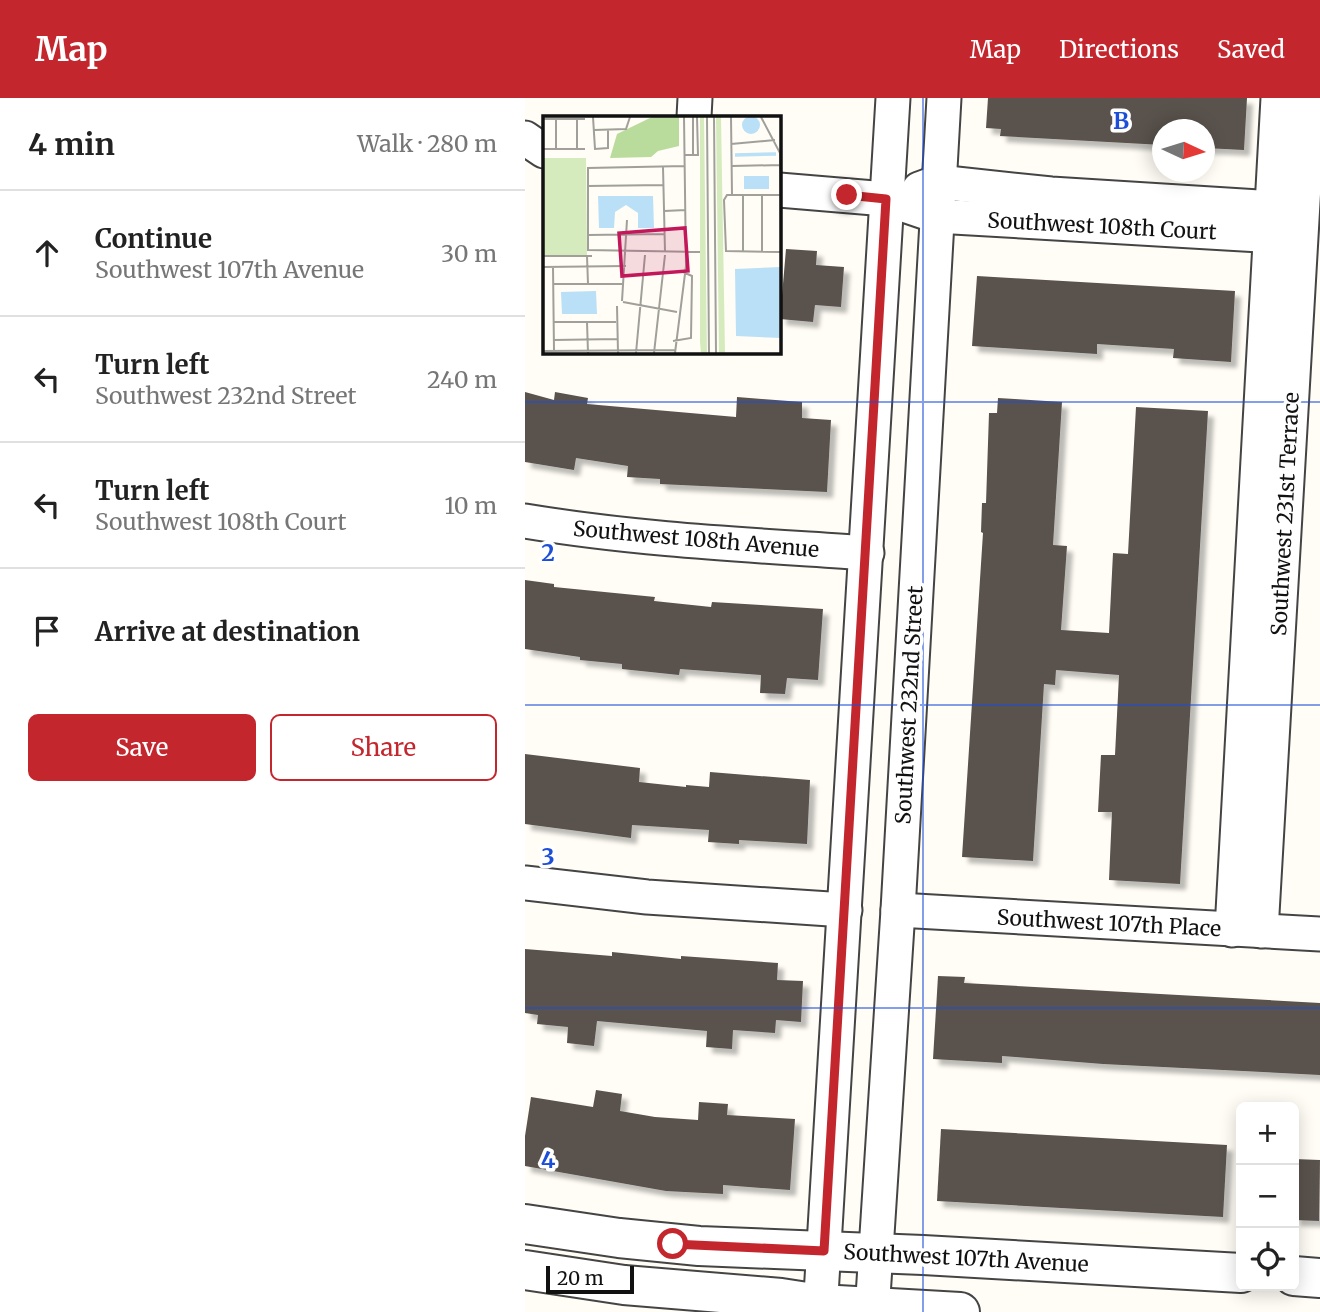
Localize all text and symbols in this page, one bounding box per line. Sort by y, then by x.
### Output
text: Map [35,29,108,70]
text: Map [970,34,1021,65]
text: Directions [1059,34,1179,65]
text: Saved [1217,34,1285,65]
text: B [1113,106,1129,135]
inset map [543,116,781,354]
north arrow [1152,119,1215,182]
text: 4 min [28,125,115,163]
text: Walk · 280 m [357,129,497,158]
route end [831,179,862,210]
street label: Southwest 108th Court [987,207,1217,245]
text: Continue [95,222,212,255]
icon: ahead [28,234,66,272]
text: 30 m [441,239,497,268]
text: Southwest 107th Avenue [95,255,364,284]
text: Turn left [95,348,209,381]
icon: left [28,360,66,398]
text: 240 m [427,365,497,394]
text: Southwest 232nd Street [95,381,357,410]
street label: Southwest 231st Terrace [1265,392,1305,636]
text: Turn left [95,474,209,507]
icon: left [28,486,66,524]
text: 10 m [444,491,497,520]
text: Southwest 108th Court [95,507,346,536]
street label: Southwest 108th Avenue [572,515,820,563]
text: 2 [541,538,555,567]
street label: Southwest 232nd Street [889,585,929,825]
icon: arrive [28,612,66,650]
text: Arrive at destination [95,615,360,648]
button: Save [28,714,256,781]
button: Share [270,714,497,781]
text: 3 [541,842,555,871]
street label: Southwest 107th Place [996,904,1222,942]
map controls [1236,1102,1299,1291]
button: + [1236,1102,1299,1165]
text: 4 [541,1145,556,1174]
button: − [1236,1165,1299,1228]
route start [657,1228,688,1259]
button: locate [1236,1228,1299,1291]
street label: Southwest 107th Avenue [843,1238,1089,1278]
scale bar [546,1263,633,1295]
text: 20 m [557,1266,604,1290]

